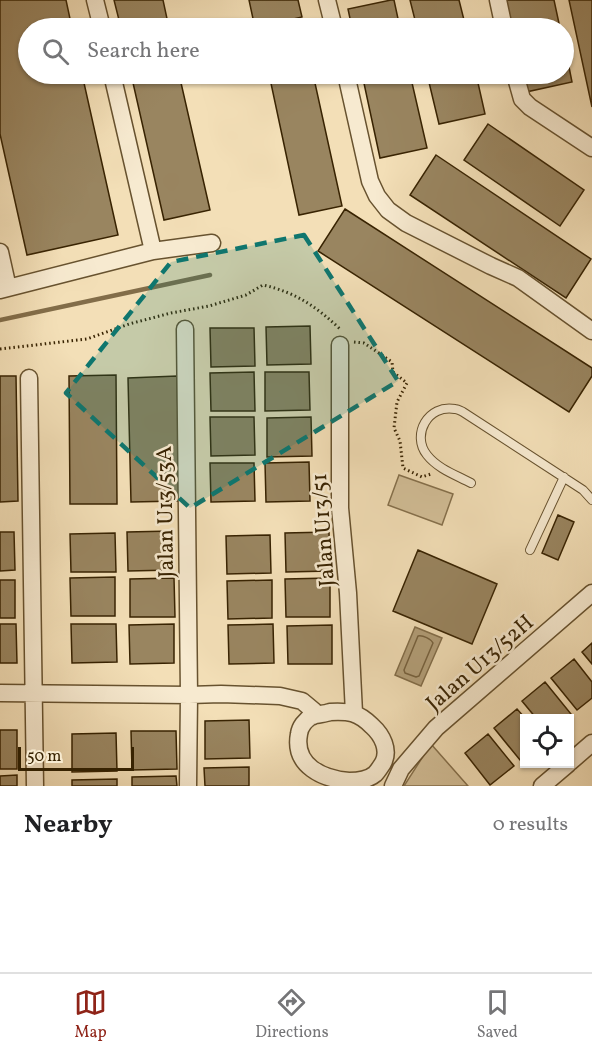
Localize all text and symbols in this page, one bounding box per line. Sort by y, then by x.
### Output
search box [18,18,574,84]
icon: search [39,35,72,68]
text: Search here [87,36,200,67]
street label: Jalan U13/53A [150,446,183,578]
street label: Jalan U13/51 [305,472,344,588]
street label: Jalan U13/52H [420,608,541,719]
map controls [520,714,574,768]
button: locate [520,714,574,768]
scale bar [18,744,134,772]
text: 50 m [27,746,61,768]
text: Nearby [24,807,113,843]
text: 0 results [493,811,568,839]
tab: Map [74,986,107,1044]
tab: Directions [255,986,329,1044]
tab: Saved [477,986,518,1044]

